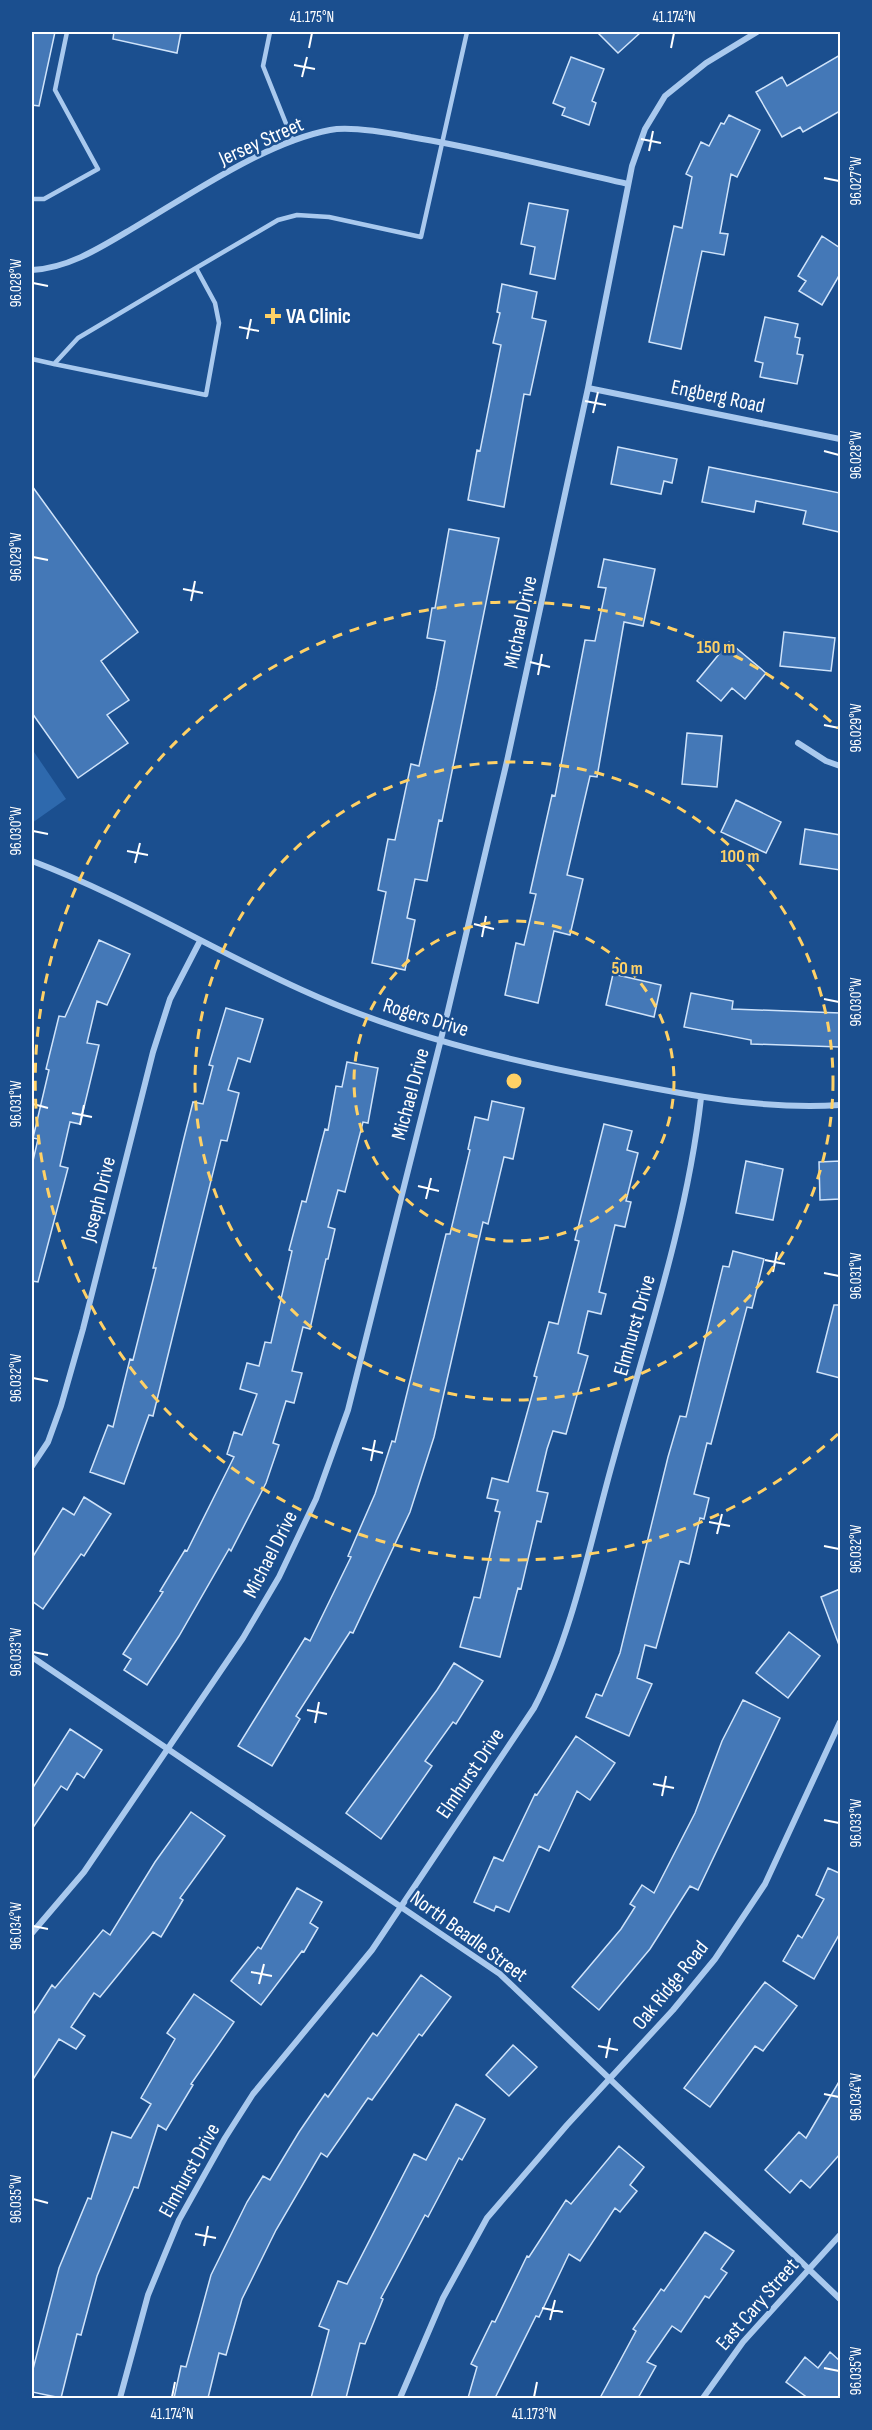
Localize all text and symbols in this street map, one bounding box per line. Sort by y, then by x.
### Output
text: 41.175°N [290,8,334,27]
text: 41.174°N [652,8,696,27]
street label: Jersey Street [214,112,307,172]
text: 96.027°W [847,156,866,205]
text: 96.028°W [7,258,26,307]
place label: VA Clinic [286,304,351,329]
marker: VA Clinic [264,307,282,325]
street label: Engberg Road [669,374,767,419]
text: 96.028°W [847,430,866,479]
text: 96.029°W [7,532,26,582]
street label: Michael Drive [498,573,543,671]
text: 150 m [697,637,735,658]
text: 96.029°W [847,703,866,753]
text: 96.030°W [7,806,26,856]
text: 100 m [721,846,760,867]
text: 50 m [611,958,643,979]
text: 96.030°W [847,977,866,1027]
street label: Rogers Drive [380,993,472,1042]
street label: Michael Drive [386,1045,435,1143]
centre of rings [504,1071,524,1091]
text: 96.031°W [7,1080,26,1128]
street label: Joseph Drive [76,1154,121,1245]
text: 96.031°W [847,1252,866,1300]
street label: Elmhurst Drive [608,1272,661,1378]
text: 96.032°W [7,1353,26,1402]
street label: Michael Drive [238,1507,303,1602]
text: 96.032°W [847,1524,866,1573]
text: 96.033°W [7,1627,26,1676]
street label: Elmhurst Drive [431,1723,510,1823]
text: 96.033°W [847,1798,866,1847]
street label: North Beadle Street [405,1885,532,1987]
text: 96.034°W [7,1902,26,1950]
street label: Oak Ridge Road [627,1936,714,2035]
text: 96.034°W [847,2073,866,2121]
street label: Elmhurst Drive [153,2119,225,2222]
text: 96.035°W [7,2175,26,2223]
street label: East Cary Street [711,2253,804,2355]
text: 96.035°W [847,2347,866,2395]
text: 41.174°N [150,2405,194,2424]
text: 41.173°N [512,2405,556,2424]

